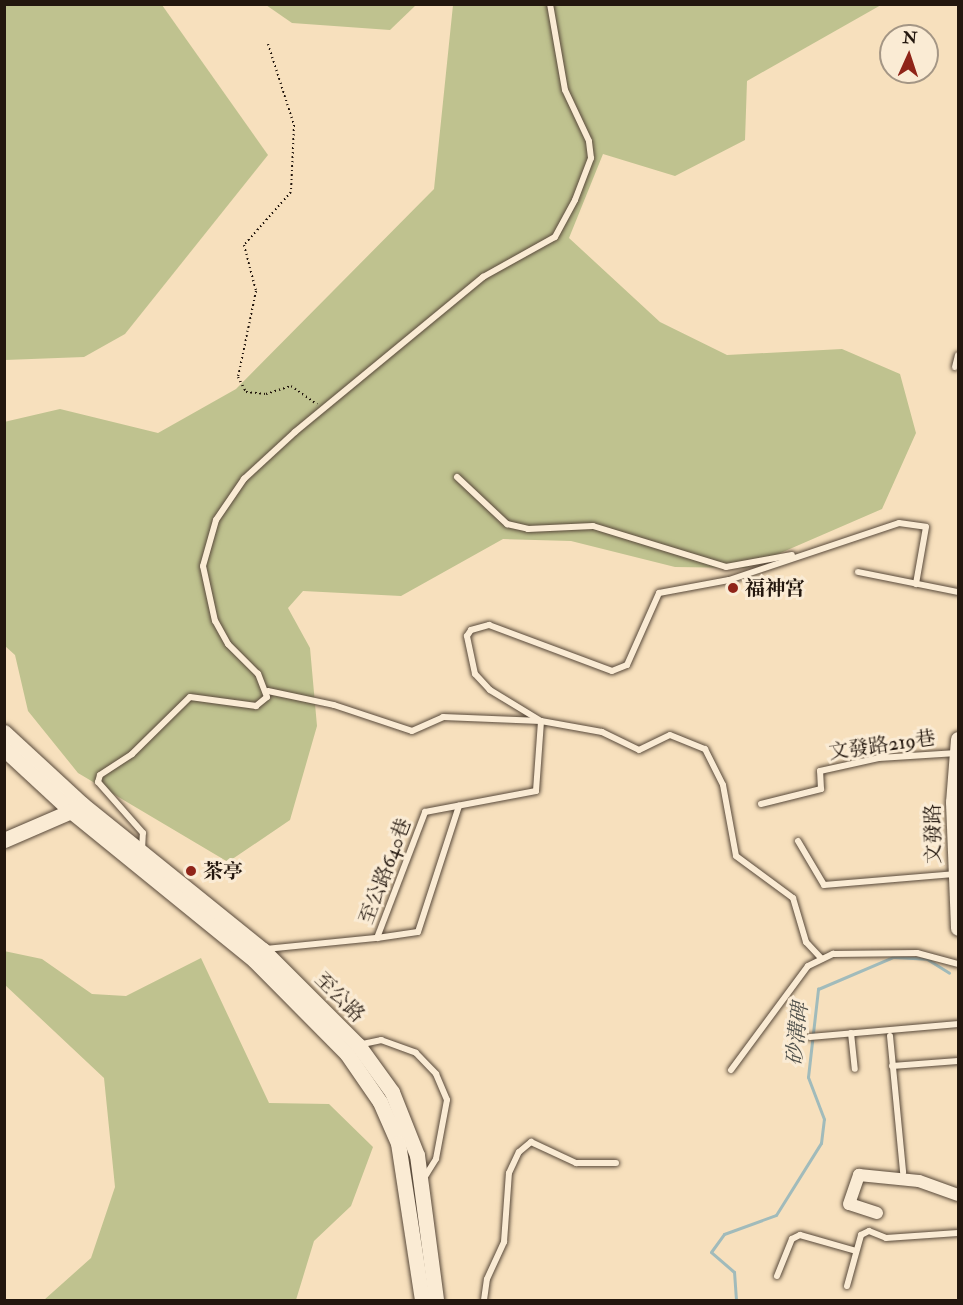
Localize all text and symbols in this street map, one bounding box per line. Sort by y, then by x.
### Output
north arrow [879,24,939,84]
text: N [902,28,918,48]
place label: 福神宮 [745,576,805,600]
marker: 福神宮 [726,581,740,595]
street label: 文發路219巷 [827,726,937,764]
street label: 文發路 [920,804,946,864]
street label: 至公路640巷 [354,815,416,927]
place label: 茶亭 [203,859,243,883]
marker: 茶亭 [184,864,198,878]
street label: 至公路 [310,967,370,1027]
water label: 砂溝碑 [782,1001,814,1067]

